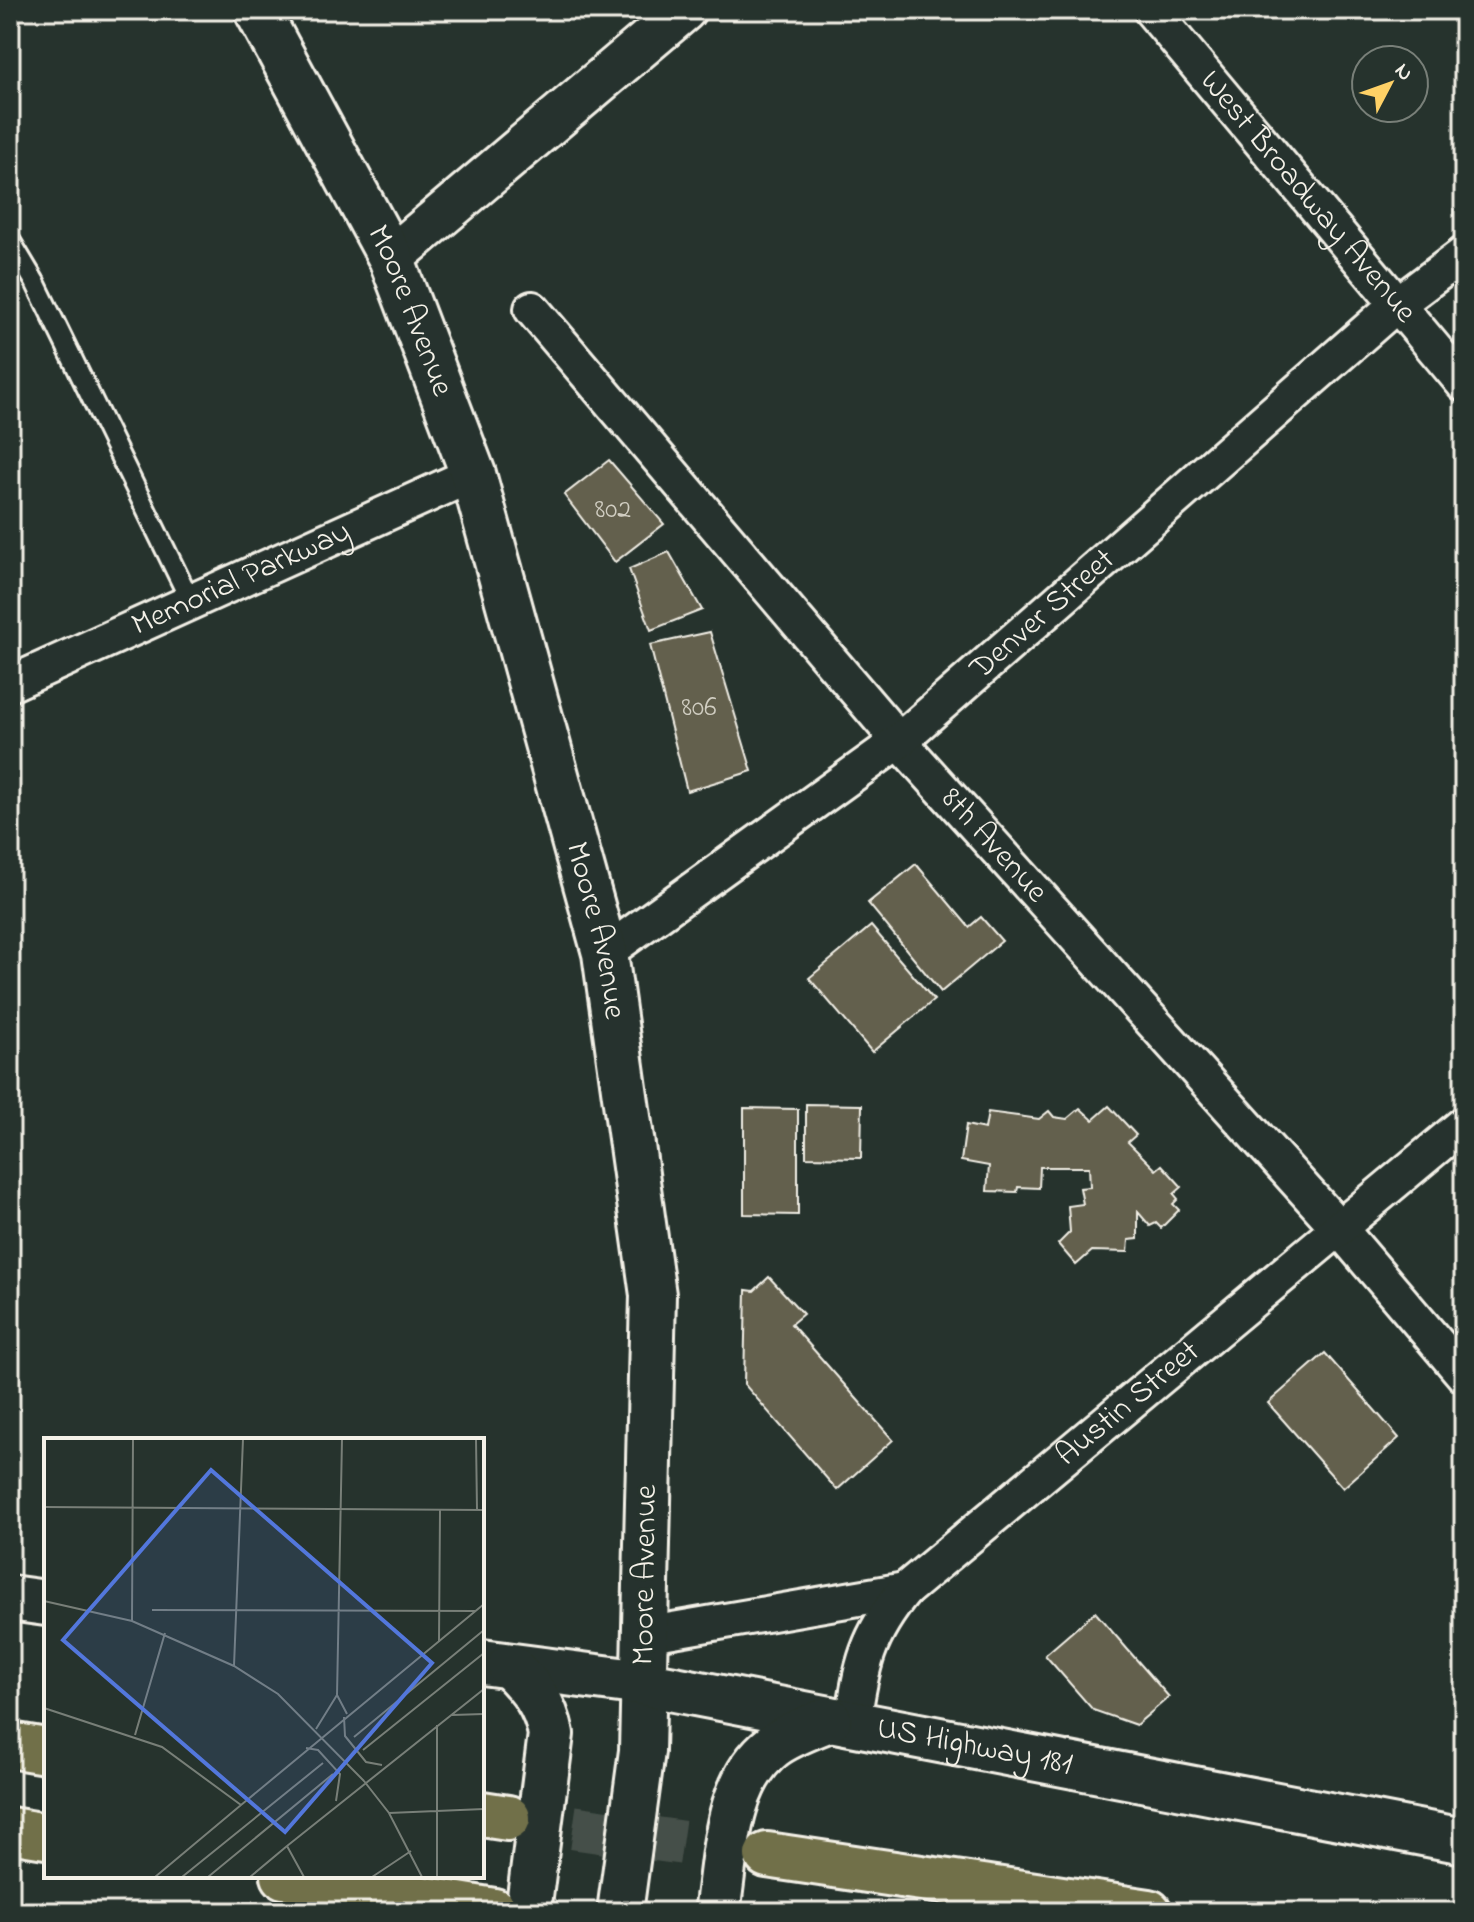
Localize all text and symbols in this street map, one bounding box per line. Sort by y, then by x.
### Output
north arrow [1350,44,1430,124]
text: N [1386,57,1420,89]
street label: West Broadway Avenue [1188,60,1428,334]
street label: Moore Avenue [354,217,465,404]
house number: 802 [595,490,631,531]
street label: Memorial Parkway [124,509,358,649]
street label: Denver Street [959,538,1126,692]
house number: 806 [682,688,716,729]
street label: 8th Avenue [929,777,1059,915]
street label: Moore Avenue [552,837,638,1023]
street label: Austin Street [1046,1330,1211,1478]
inset map [44,1438,484,1878]
street label: Moore Avenue [621,1484,671,1666]
street label: US Highway 181 [873,1705,1076,1789]

